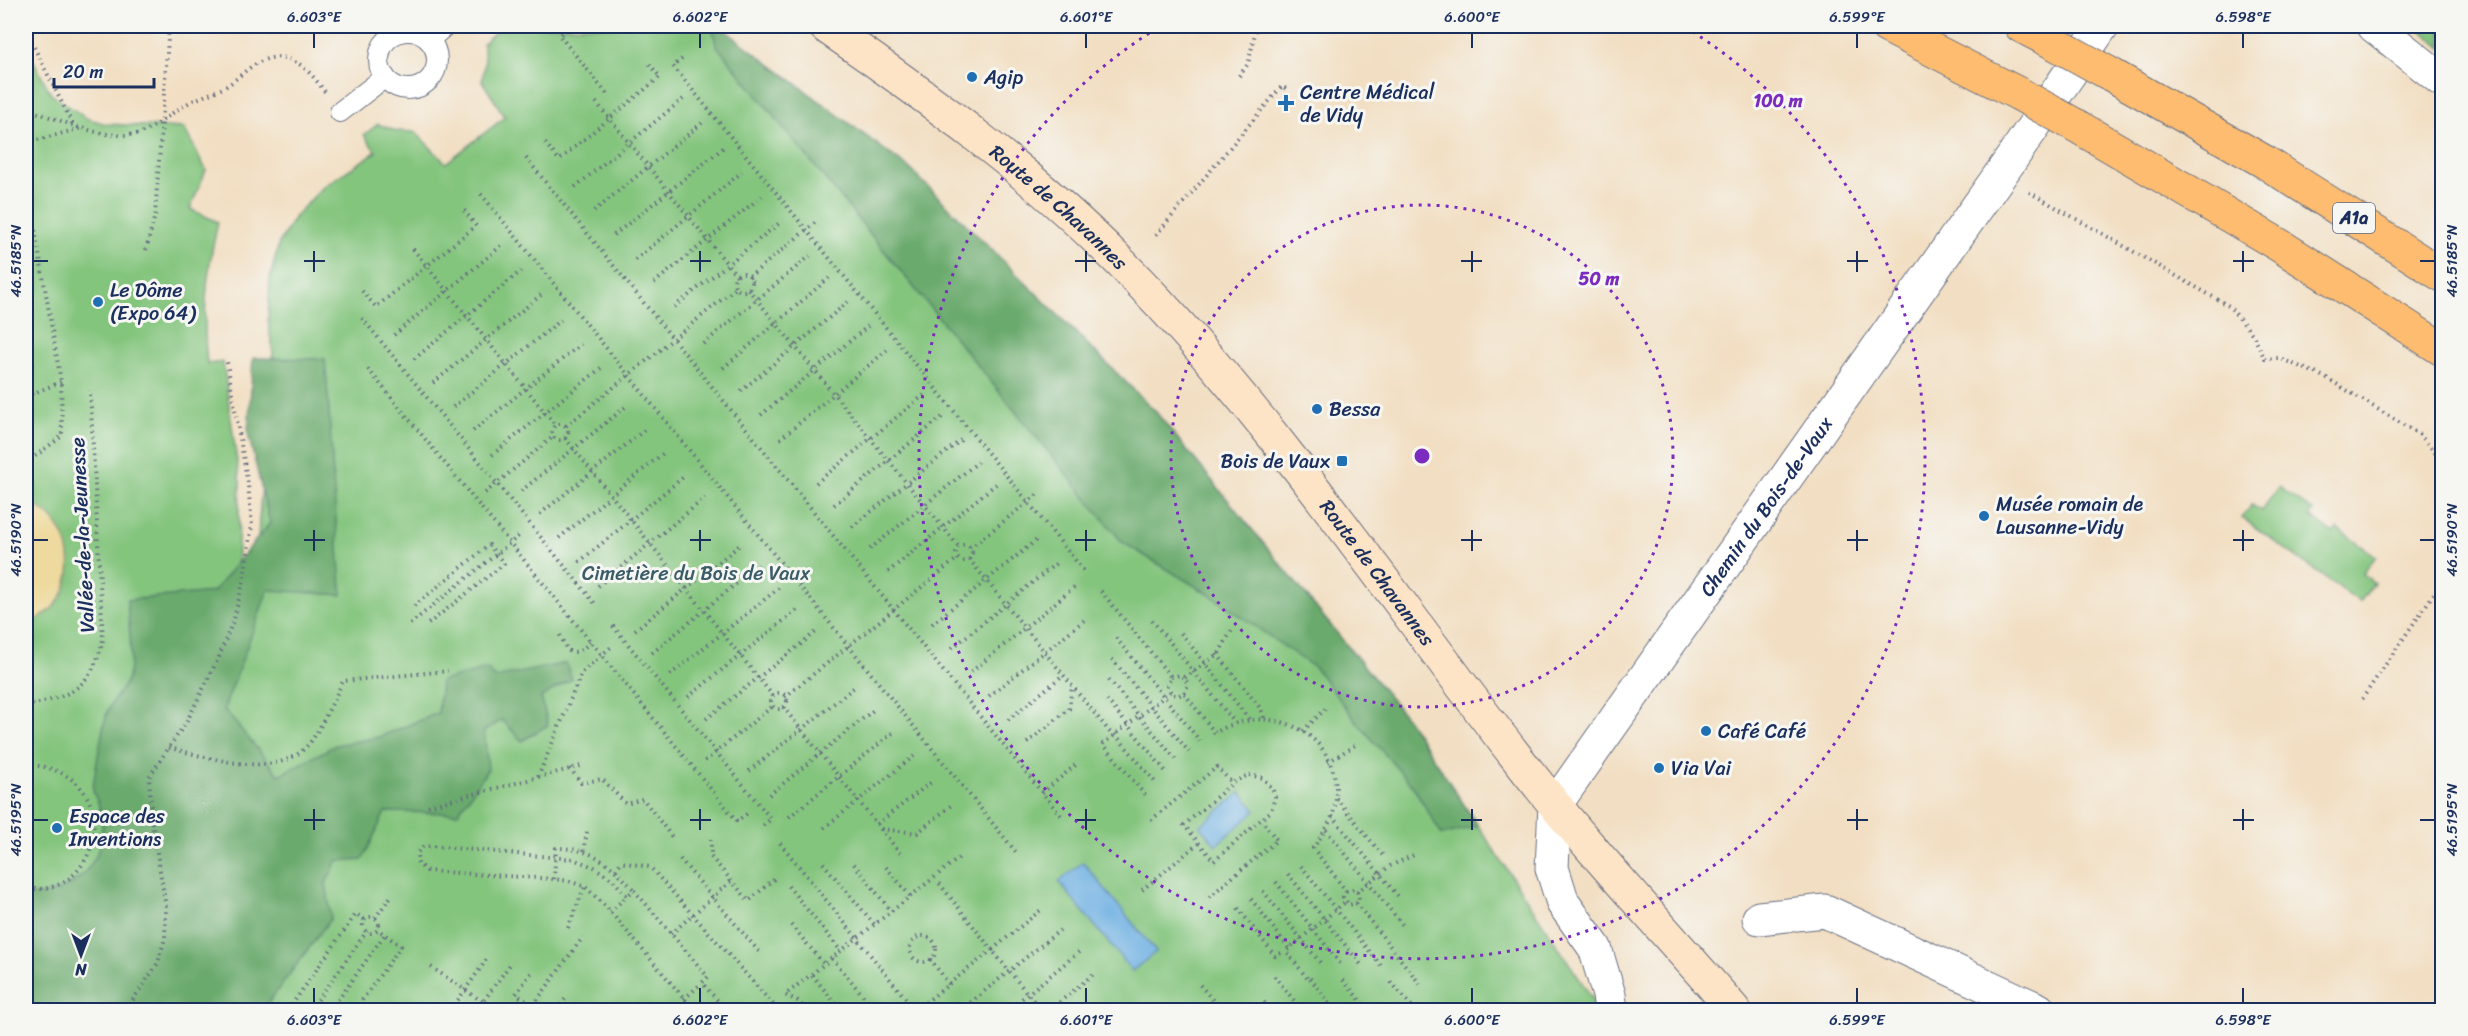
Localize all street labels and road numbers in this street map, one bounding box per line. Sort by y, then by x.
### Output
street label: Route de Chavannes [981,136,1137,279]
road number: A1a [2333,203,2375,233]
street label: Chemin du Bois-de-Vaux [1690,408,1843,604]
street label: Vallée-de-la-Jeunesse [60,437,105,633]
street label: Route de Chavannes [1310,492,1444,655]

